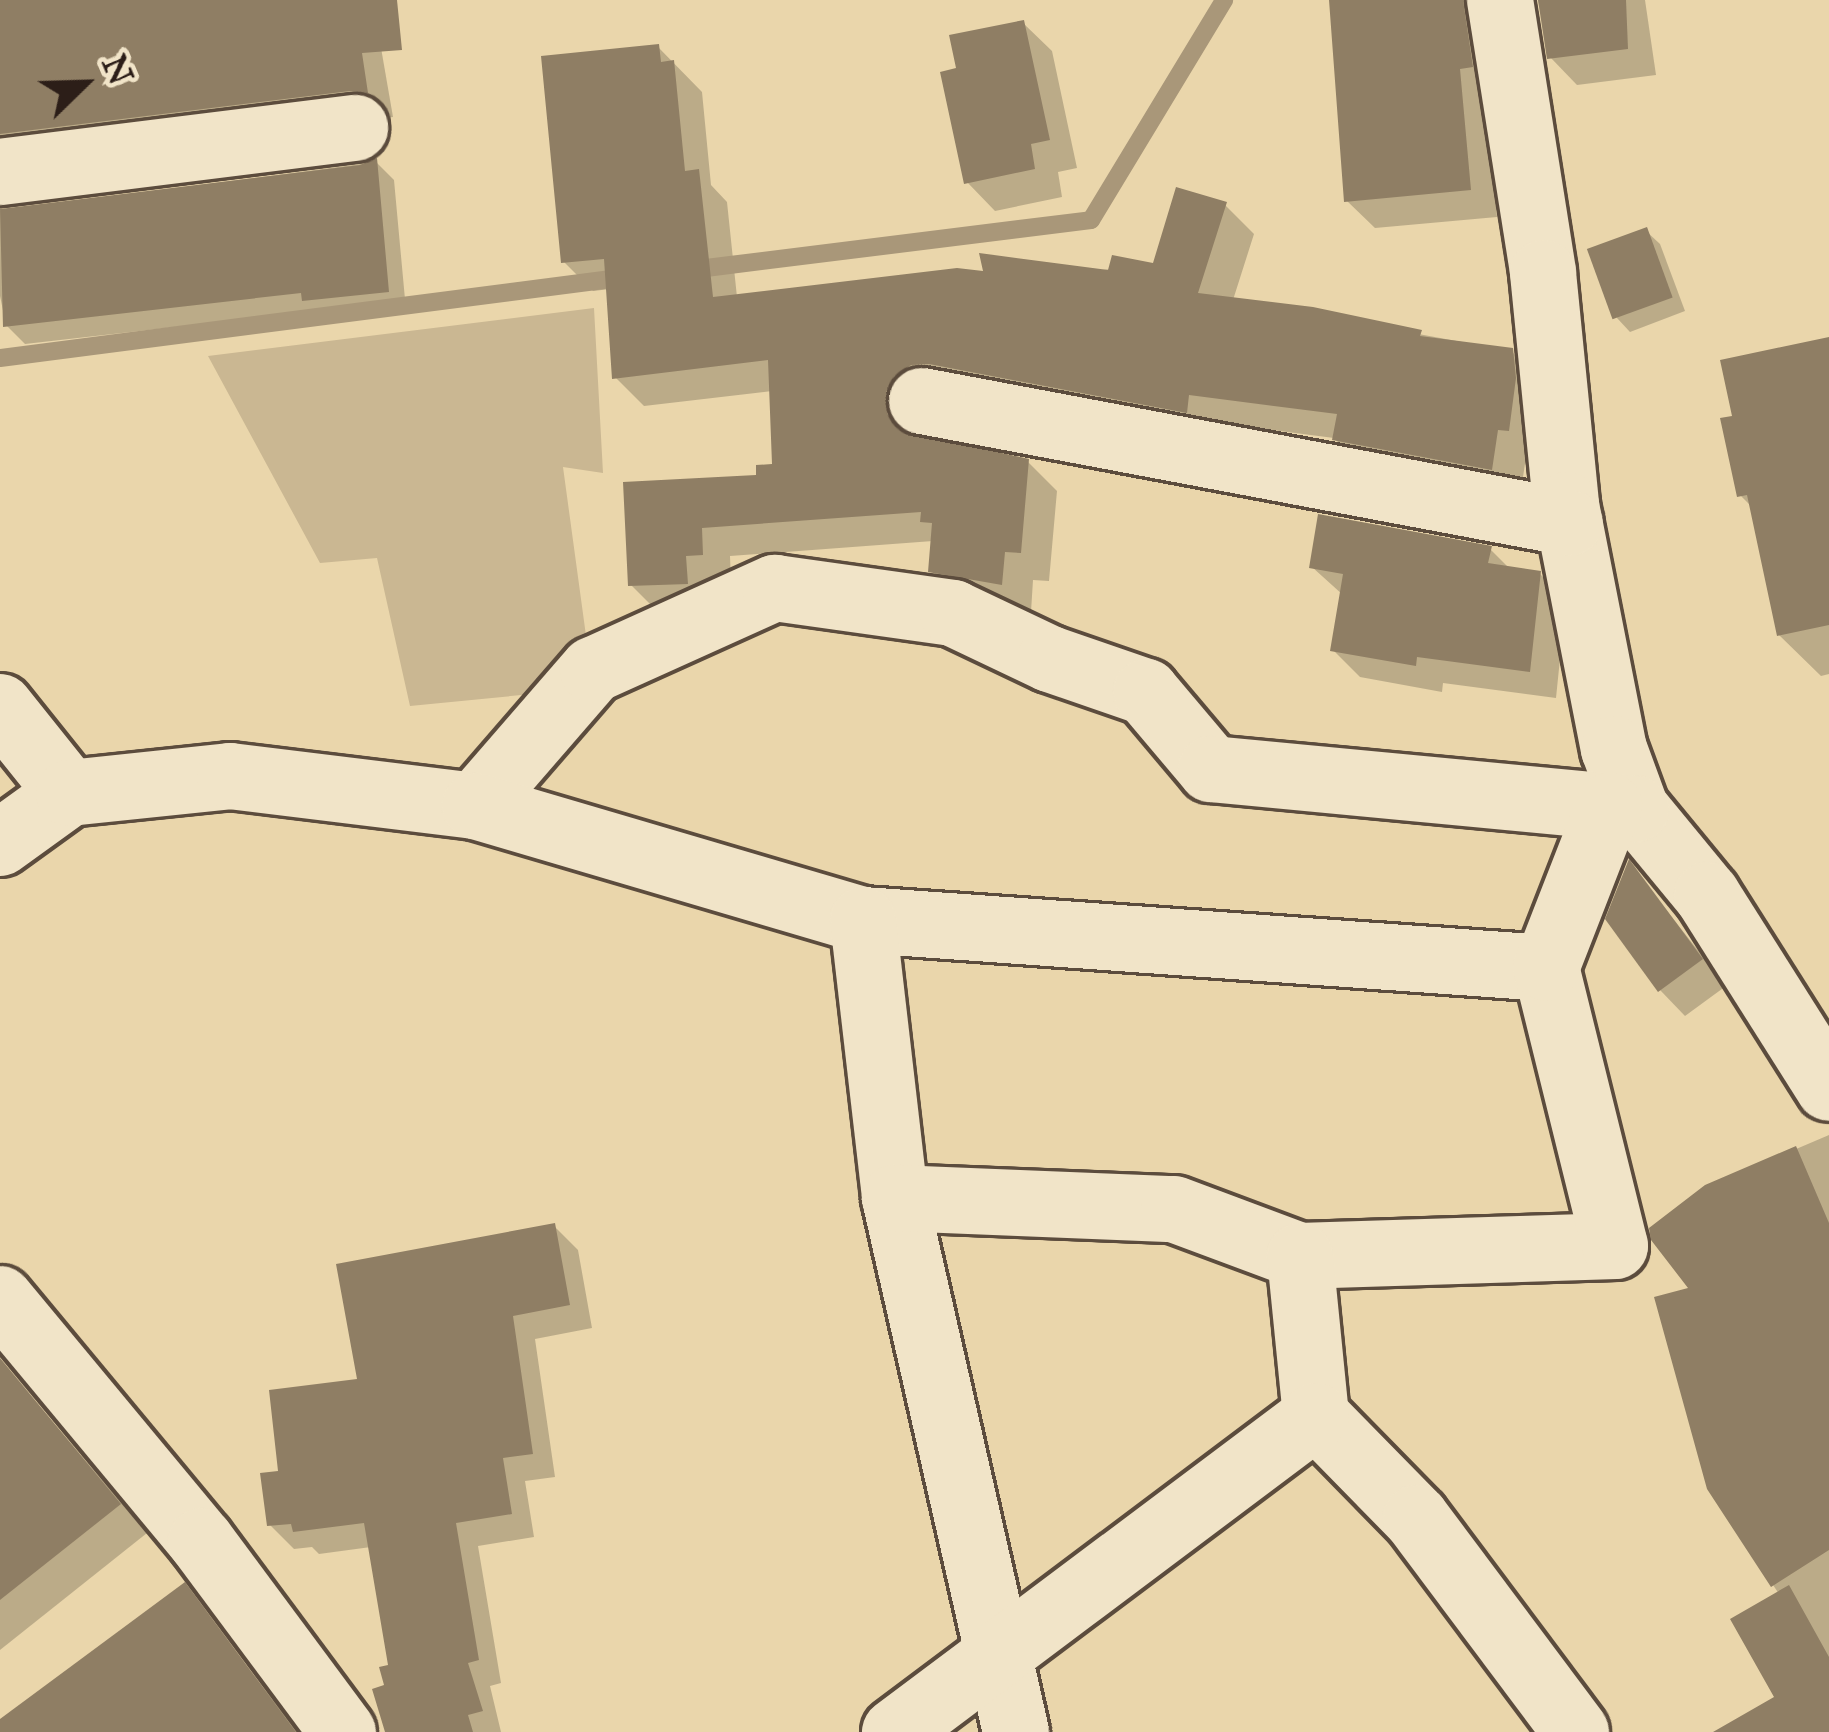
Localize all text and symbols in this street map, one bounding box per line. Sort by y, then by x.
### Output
north arrow [24,24,144,144]
text: N [93,49,141,91]

